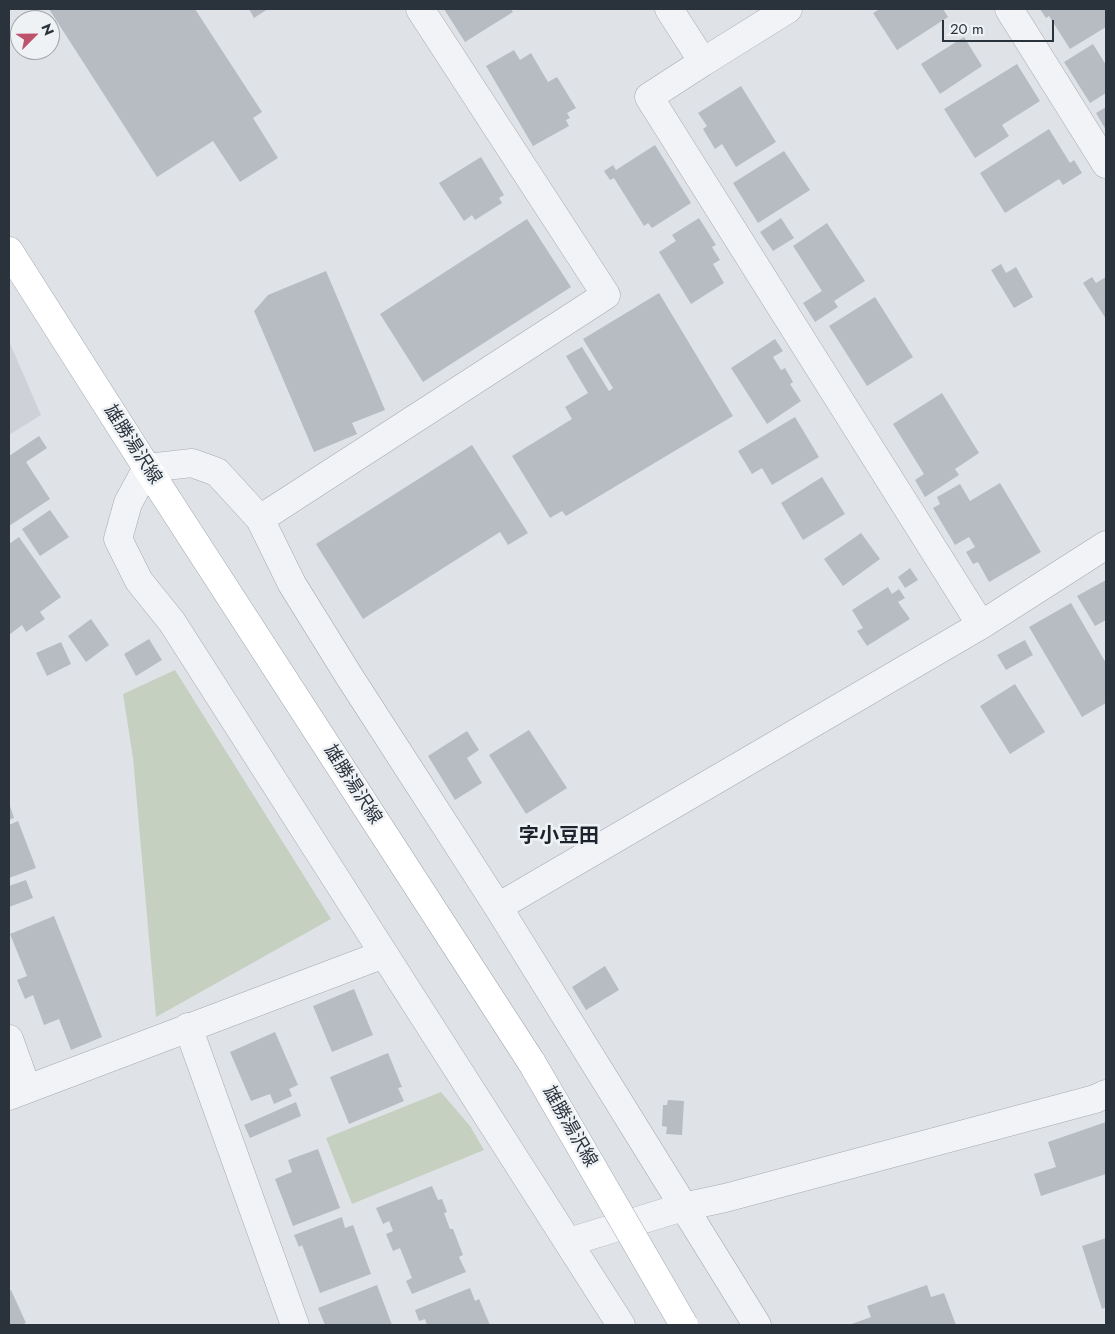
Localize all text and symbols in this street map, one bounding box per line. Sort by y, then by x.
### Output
north arrow [10,10,60,60]
scale bar [945,10,1058,42]
text: 20 m [950,18,984,40]
text: N [37,21,59,39]
street label: 雄勝湯沢線 [98,401,166,489]
street label: 雄勝湯沢線 [318,741,386,829]
district label: 字小豆田 [519,825,599,849]
street label: 雄勝湯沢線 [537,1083,601,1171]

